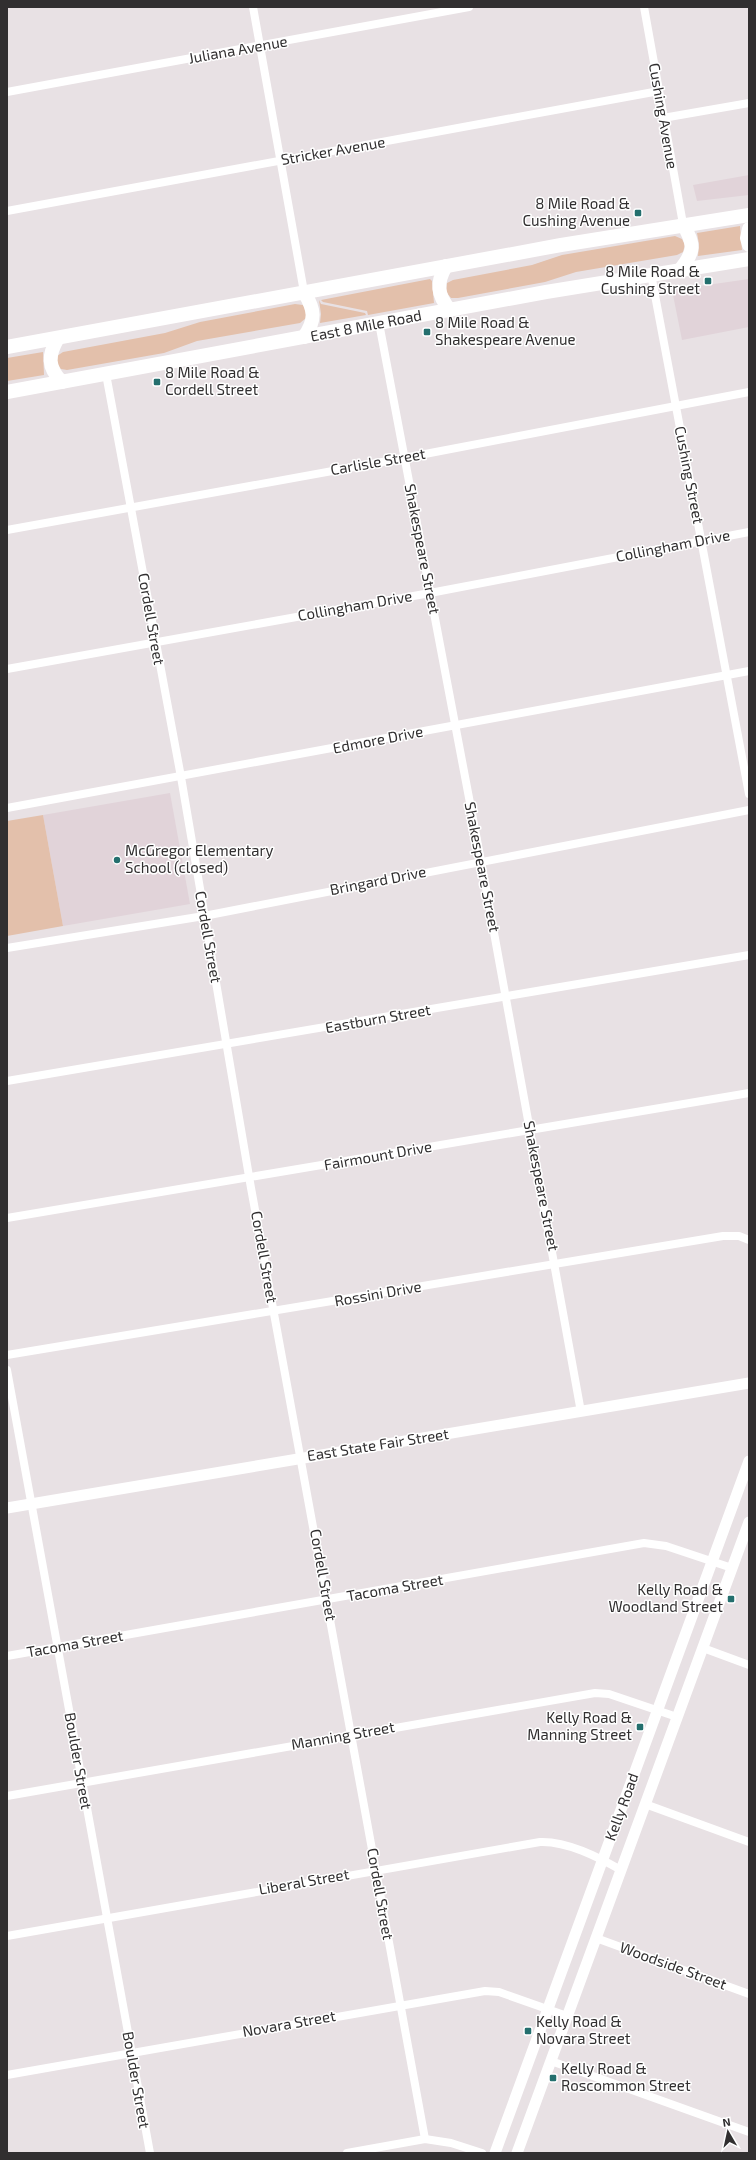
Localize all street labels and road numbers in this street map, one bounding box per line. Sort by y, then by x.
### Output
street label: Juliana Avenue [187,31,289,67]
street label: Cushing Avenue [646,61,682,170]
street label: Stricker Avenue [279,132,386,168]
street label: East 8 Mile Road [309,305,423,345]
street label: Cushing Street [672,424,708,526]
street label: Carlisle Street [329,444,427,478]
street label: Shakespeare Street [402,482,444,616]
street label: Collingham Drive [614,525,731,565]
street label: Cordell Street [135,571,169,667]
street label: Collingham Drive [296,586,413,624]
street label: Edmore Drive [331,721,424,757]
street label: Shakespeare Street [462,800,504,934]
street label: Bringard Drive [328,862,427,898]
street label: Cordell Street [192,889,226,985]
street label: Eastburn Street [324,1000,432,1036]
street label: Shakespeare Street [521,1119,563,1253]
street label: Fairmount Drive [322,1137,433,1173]
street label: Cordell Street [248,1209,282,1305]
street label: Rossini Drive [333,1277,423,1310]
street label: East State Fair Street [306,1424,450,1464]
street label: Cordell Street [307,1527,341,1623]
street label: Tacoma Street [345,1570,445,1604]
street label: Tacoma Street [25,1626,125,1660]
street label: Boulder Street [62,1711,96,1811]
street label: Manning Street [290,1717,396,1753]
street label: Kelly Road [600,1770,642,1843]
street label: Cordell Street [364,1846,398,1942]
street label: Liberal Street [257,1864,351,1898]
street label: Woodside Street [617,1937,730,1993]
street label: Novara Street [241,2006,337,2040]
street label: Boulder Street [120,2030,154,2130]

